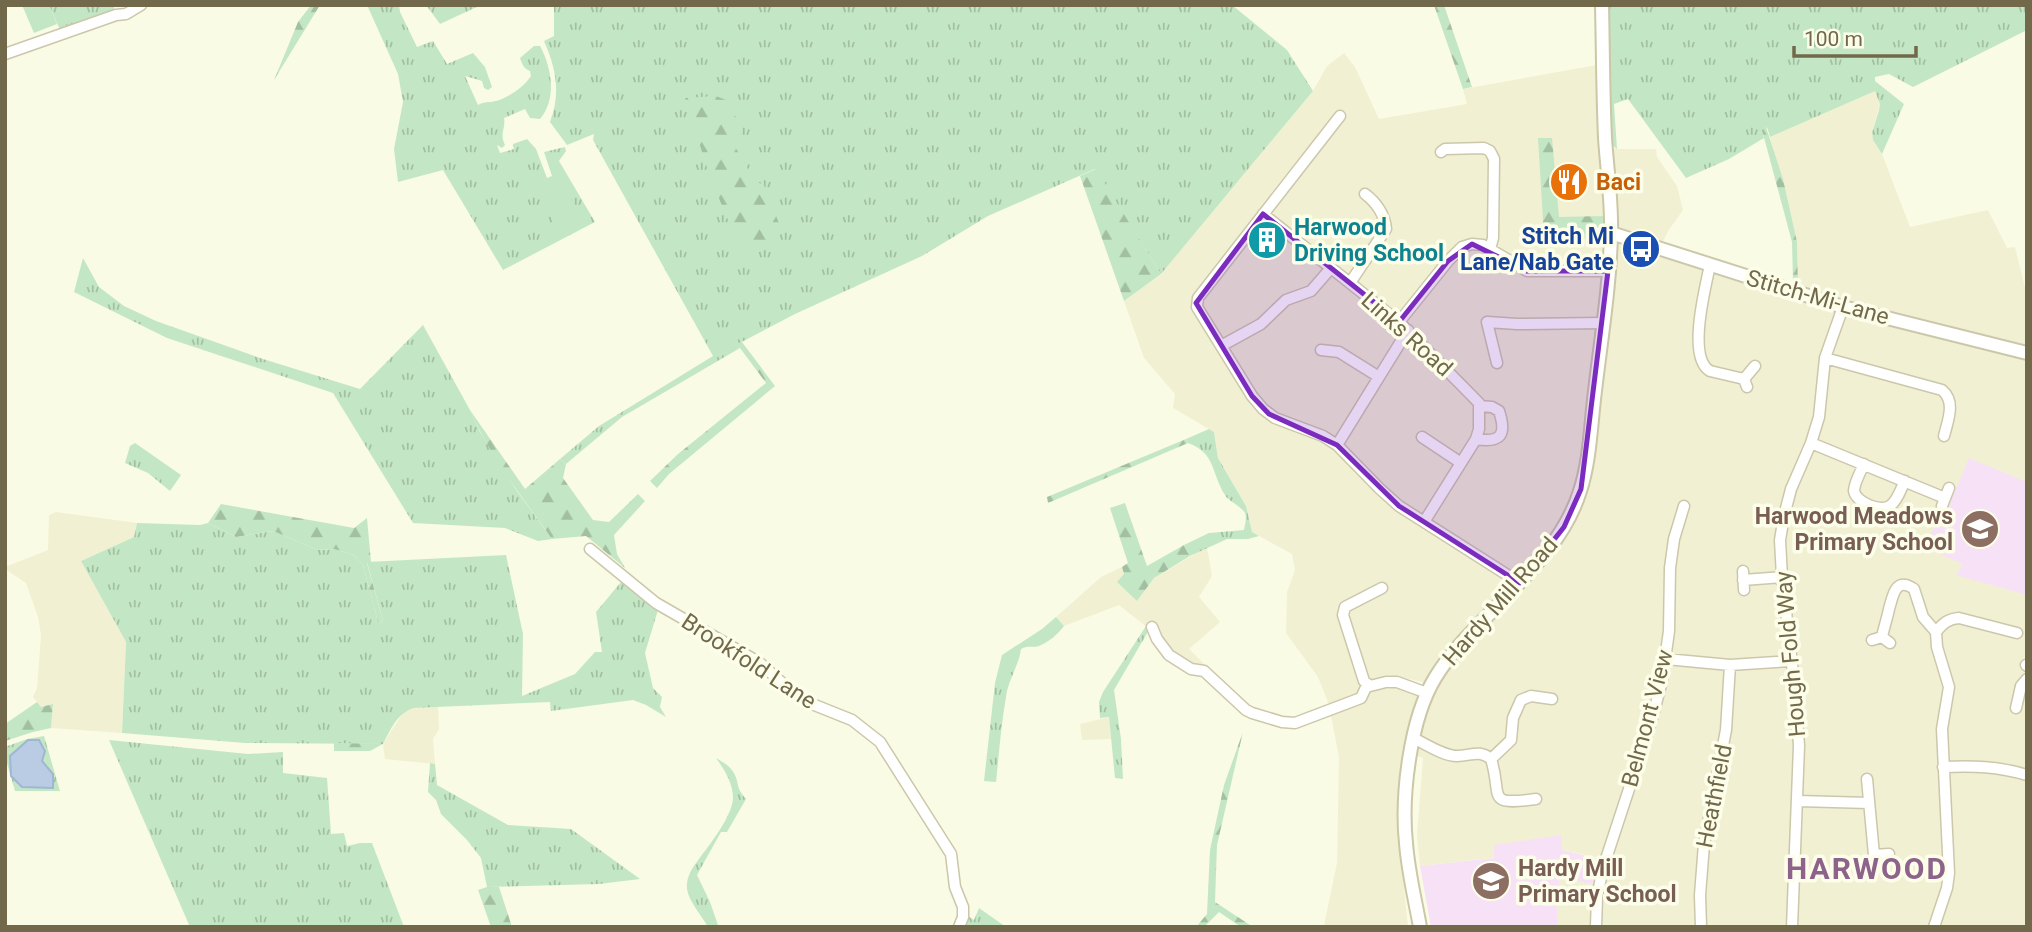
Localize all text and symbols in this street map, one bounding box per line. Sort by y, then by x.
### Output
scale bar [1794,14,1916,58]
text: 100 m [1804,27,1863,51]
restaurant icon: Baci [1548,161,1590,203]
place label: Baci [1596,169,1641,196]
place label: Harwood Driving School [1294,214,1444,267]
building icon: Harwood Driving School [1246,219,1288,261]
place label: Stitch Mi Lane/Nab Gate [1460,223,1614,276]
bus stop icon: Stitch Mi Lane/Nab Gate [1620,228,1662,270]
street label: Stitch-Mi-Lane [1743,264,1892,331]
street label: Links Road [1356,287,1458,382]
place label: Harwood Meadows Primary School [1755,503,1953,556]
school or university icon: Harwood Meadows Primary School [1959,508,2001,550]
street label: Hardy Mill Road [1437,532,1564,671]
street label: Hough Fold Way [1770,570,1811,738]
street label: Brookfold Lane [676,608,821,715]
street label: Belmont View [1616,647,1679,790]
street label: Heathfield [1691,742,1738,850]
district label: HARWOOD [1786,851,1948,886]
place label: Hardy Mill Primary School [1518,855,1677,908]
school or university icon: Hardy Mill Primary School [1470,860,1512,902]

